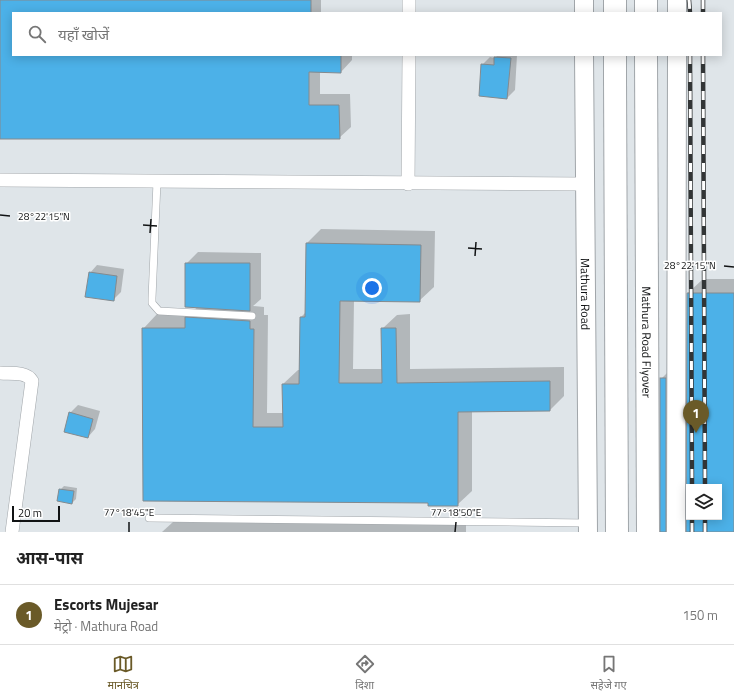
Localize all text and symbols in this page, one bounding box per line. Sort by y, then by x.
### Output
search box [12,12,722,56]
icon: search [26,23,48,45]
text: यहाँ खोजें [58,23,109,46]
text: 28°22'15"N [18,209,70,224]
street label: Mathura Road [576,258,596,330]
text: 28°22'15"N [664,258,716,273]
your location [362,278,382,298]
street label: Mathura Road Flyover [637,286,657,398]
pin: 1 [683,400,709,433]
map controls [686,484,722,520]
button: layers [686,484,722,520]
scale bar [12,504,60,523]
text: 20 m [18,505,42,521]
text: 77°18'45"E [104,505,155,520]
text: 77°18'50"E [431,505,482,520]
text: आस-पास [16,545,83,571]
text: Escorts Mujesar [54,593,158,616]
text: 1 [25,605,33,625]
text: 150 m [682,605,718,625]
text: मेट्रो · Mathura Road [54,616,158,636]
tab: मानचित्र [107,653,139,693]
tab: दिशा [354,653,376,693]
tab: सहेजे गए [590,653,627,693]

